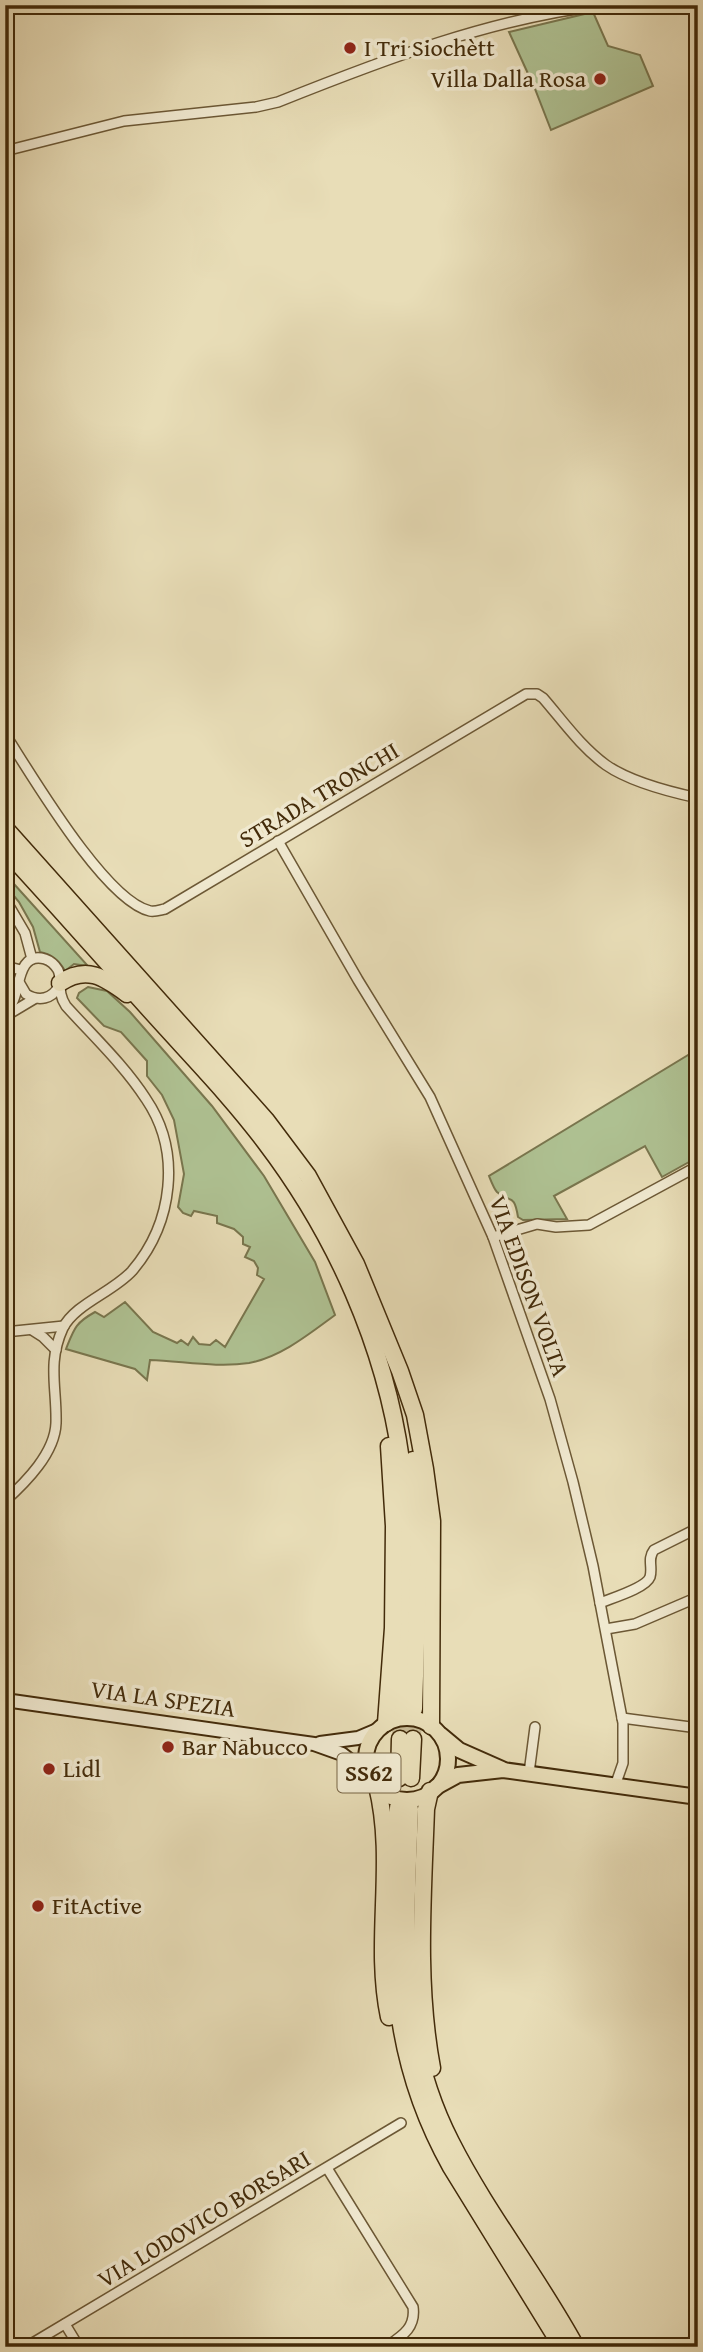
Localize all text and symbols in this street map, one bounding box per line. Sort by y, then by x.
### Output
place label: I Tri Siochètt [364,30,495,65]
marker: I Tri Siochètt [342,40,358,56]
place label: Villa Dalla Rosa [430,61,587,96]
marker: Villa Dalla Rosa [592,71,608,87]
street label: STRADA TRONCHI [232,733,405,856]
street label: VIA EDISON VOLTA [480,1190,579,1382]
street label: VIA LA SPEZIA [88,1671,238,1726]
place label: Bar Nabucco [182,1729,308,1764]
marker: Bar Nabucco [160,1739,176,1755]
place label: Lidl [63,1751,101,1786]
road number: SS62 [338,1754,400,1792]
marker: Lidl [41,1761,57,1777]
place label: FitActive [52,1888,142,1923]
marker: FitActive [30,1898,46,1914]
street label: VIA LODOVICO BORSARI [91,2141,317,2296]

